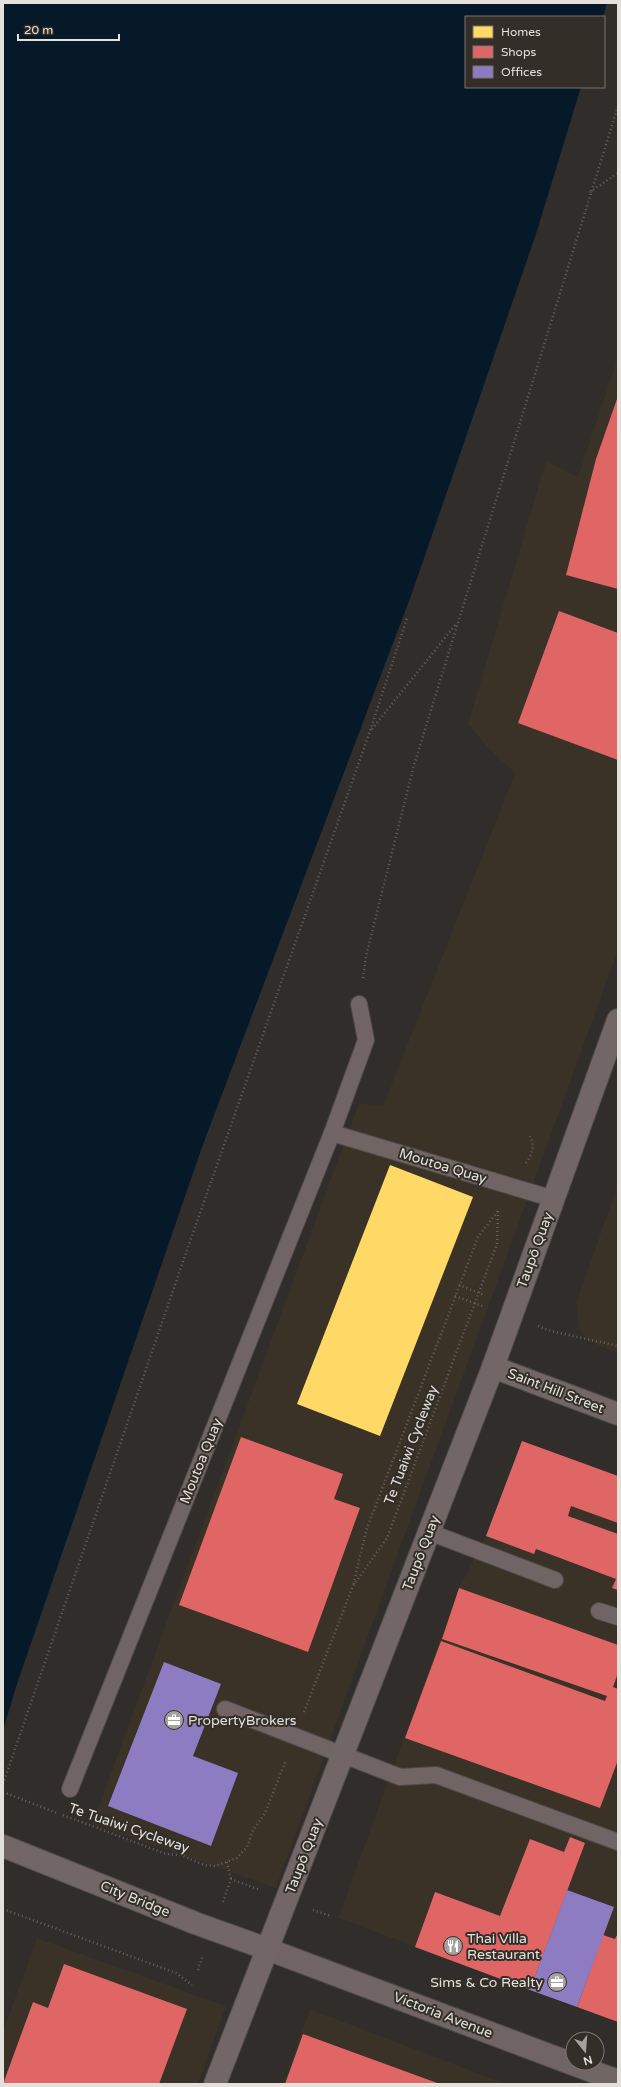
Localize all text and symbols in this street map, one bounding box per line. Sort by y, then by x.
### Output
scale bar [18,16,119,42]
legend [465,16,605,88]
text: 20 m [24,23,53,37]
text: Homes [501,25,541,39]
text: Shops [501,45,536,59]
text: Offices [501,65,542,79]
street label: Moutoa Quay [397,1145,489,1188]
street label: Taupō Quay [513,1209,557,1290]
street label: Saint Hill Street [505,1365,607,1417]
street label: Te Tuaiwi Cycleway [380,1382,442,1507]
street label: Moutoa Quay [176,1415,226,1506]
street label: Taupō Quay [399,1512,443,1593]
office icon: PropertyBrokers [163,1709,185,1731]
place label: PropertyBrokers [188,1712,297,1729]
street label: Te Tuaiwi Cycleway [66,1799,192,1857]
street label: Taupō Quay [282,1815,326,1896]
street label: City Bridge [98,1877,172,1921]
place label: Thai Villa Restaurant [467,1930,541,1963]
restaurant icon: Thai Villa Restaurant [442,1935,464,1957]
office icon: Sims & Co Realty [546,1971,568,1993]
place label: Sims & Co Realty [430,1974,543,1991]
street label: Victoria Avenue [391,1988,495,2042]
north arrow [565,2031,605,2071]
text: N [582,2053,594,2068]

